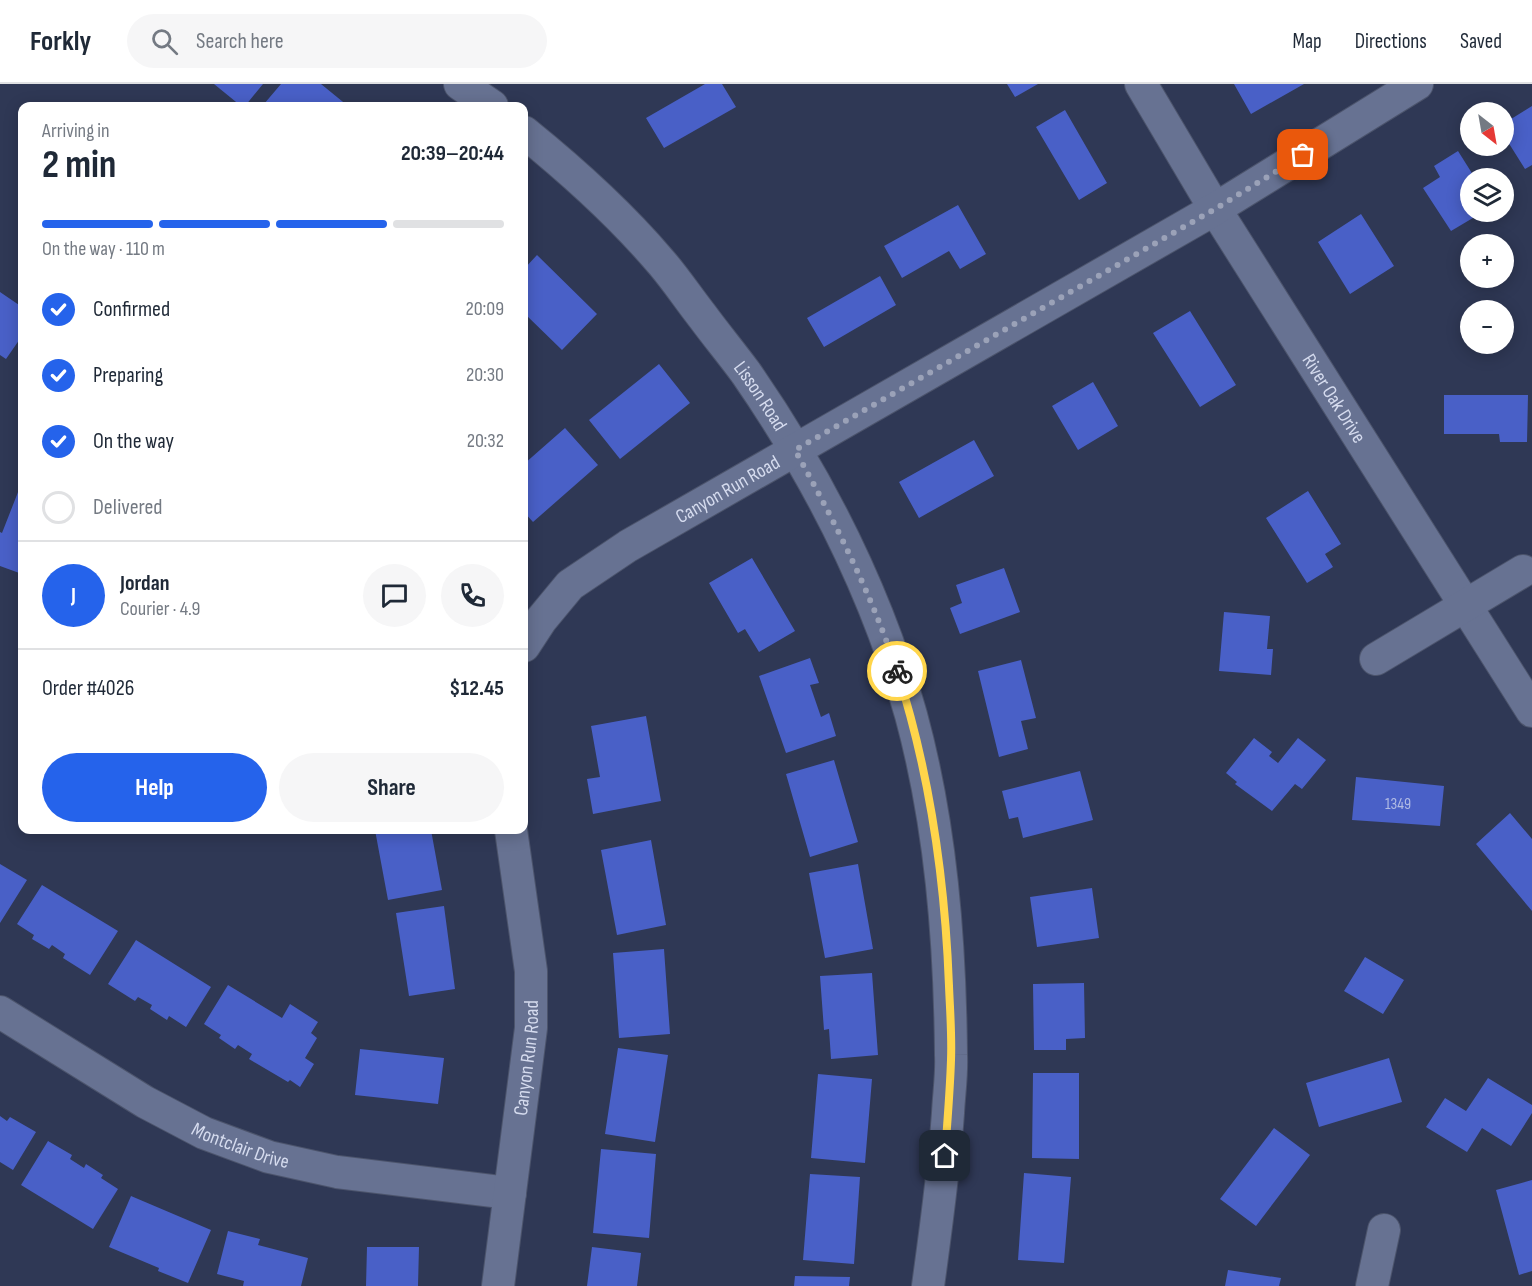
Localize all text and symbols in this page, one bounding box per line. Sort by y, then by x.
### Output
search box [127,14,547,68]
text: Forkly [30,25,91,58]
icon: search [148,25,181,58]
text: Search here [196,28,284,55]
text: Map [1292,29,1322,54]
text: Directions [1355,29,1427,54]
text: Saved [1460,29,1502,54]
north arrow [1460,102,1514,156]
map controls [1460,102,1514,354]
text: Arriving in [42,119,110,143]
pin [1277,129,1328,180]
icon: bag [1286,138,1319,171]
text: 20:39–20:44 [401,140,504,167]
text: 2 min [42,142,116,189]
button: layers [1460,168,1514,222]
button: + [1460,234,1514,288]
text: On the way · 110 m [42,237,165,261]
icon: check [42,293,75,326]
text: Confirmed [93,296,170,323]
text: 20:09 [466,297,504,321]
button: − [1460,300,1514,354]
street label: River Oak Drive [1297,350,1371,448]
street label: Lisson Road [728,357,792,435]
icon: check [42,359,75,392]
text: Preparing [93,362,163,389]
text: 20:30 [466,363,504,387]
icon: check [42,425,75,458]
text: On the way [93,428,174,455]
text: 20:32 [467,429,504,453]
street label: Canyon Run Road [672,451,784,529]
text: Delivered [93,494,162,521]
button: chat [363,564,426,627]
button: phone [441,564,504,627]
text: Jordan [120,570,169,597]
text: J [71,582,76,609]
text: Courier · 4.9 [120,597,200,621]
courier [867,641,927,701]
icon: bike [881,655,914,688]
text: Order #4026 [42,675,134,702]
text: $12.45 [449,675,504,702]
button: Help [42,753,267,822]
button: Share [279,753,504,822]
house number: 1349 [1385,795,1411,814]
street label: Canyon Run Road [509,1000,544,1117]
street label: Montclair Drive [187,1118,291,1174]
pin [919,1130,970,1181]
icon: home [928,1139,961,1172]

